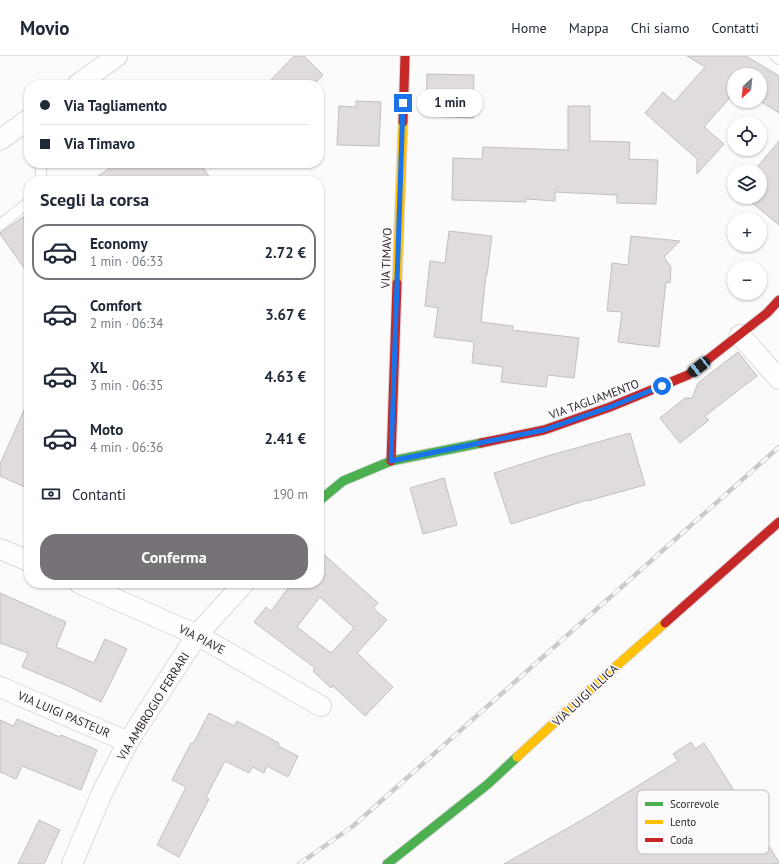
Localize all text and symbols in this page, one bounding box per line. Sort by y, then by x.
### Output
text: Movio [20,16,70,40]
text: Home [511,19,547,37]
text: Mappa [569,19,609,37]
text: Chi siamo [631,19,689,37]
text: Contatti [711,19,759,37]
north arrow [727,68,767,108]
map controls [727,68,767,300]
callout: 1 min [417,89,483,117]
route end [394,94,412,112]
text: 1 min [434,94,466,111]
text: Via Tagliamento [64,96,167,115]
button: locate [727,116,767,156]
text: Via Timavo [64,134,135,153]
button: layers [727,164,767,204]
text: Scegli la corsa [40,188,149,211]
button: + [727,212,767,252]
street label: VIA TIMAVO [377,227,395,290]
icon: car [42,234,78,270]
text: Economy [90,234,148,253]
text: 2.72 € [264,243,306,262]
text: 1 min · 06:33 [90,253,163,270]
button: − [727,260,767,300]
icon: car [42,296,78,332]
text: Comfort [90,296,142,315]
text: 3.67 € [265,305,306,324]
text: 2 min · 06:34 [90,315,163,332]
car [686,355,712,379]
icon: car [42,358,78,394]
text: XL [90,358,107,377]
text: 4.63 € [264,367,306,386]
street label: VIA TAGLIAMENTO [546,376,641,423]
text: 3 min · 06:35 [90,377,163,394]
route start [653,377,671,395]
icon: car [42,420,78,456]
text: Moto [90,420,123,439]
text: 2.41 € [264,429,306,448]
text: 4 min · 06:36 [90,439,163,456]
icon: cash [40,483,62,505]
text: Contanti [72,485,126,504]
text: 190 m [273,486,308,503]
button: Conferma [40,534,308,580]
street label: VIA PIAVE [175,621,228,657]
street label: VIA AMBROGIO FERRARI [113,649,192,764]
street label: VIA LUIGI ILLICA [548,661,621,730]
street label: VIA LUIGI PASTEUR [15,687,113,740]
legend [637,790,769,854]
text: Scorrevole [670,797,720,811]
text: Lento [670,815,696,829]
text: Coda [670,833,693,847]

